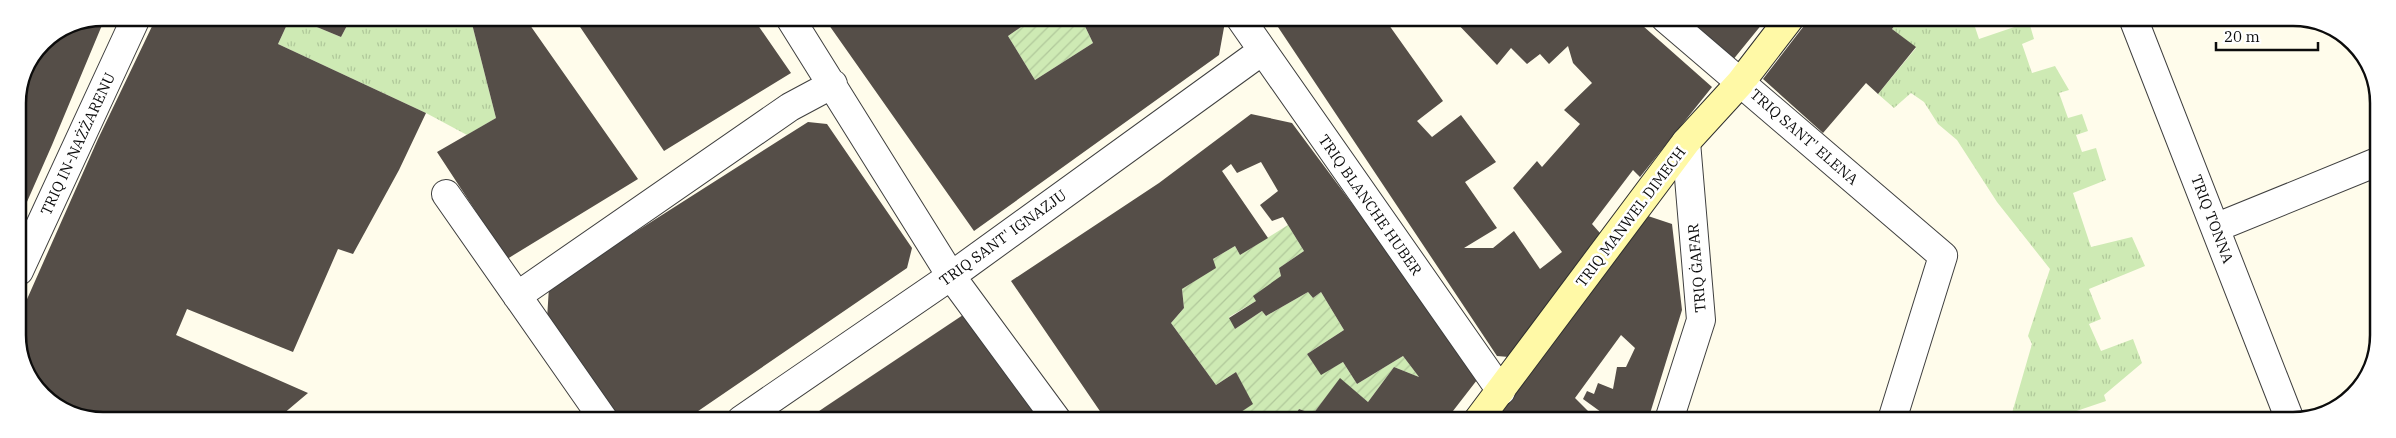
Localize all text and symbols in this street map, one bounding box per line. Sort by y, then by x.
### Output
scale bar [2216,20,2318,52]
text: 20 m [2224,27,2260,46]
street label: TRIQ IN-NAŻŻARENU [36,69,119,218]
street label: TRIQ SANT' ELENA [1746,84,1863,189]
street label: TRIQ BLANCHE HUBER [1315,131,1426,279]
street label: TRIQ MANWEL DIMECH [1572,143,1690,291]
street label: TRIQ TONNA [2187,172,2238,266]
street label: TRIQ SANT' IGNAZJU [935,185,1070,290]
street label: TRIQ ĠAFAR [1683,223,1710,313]

